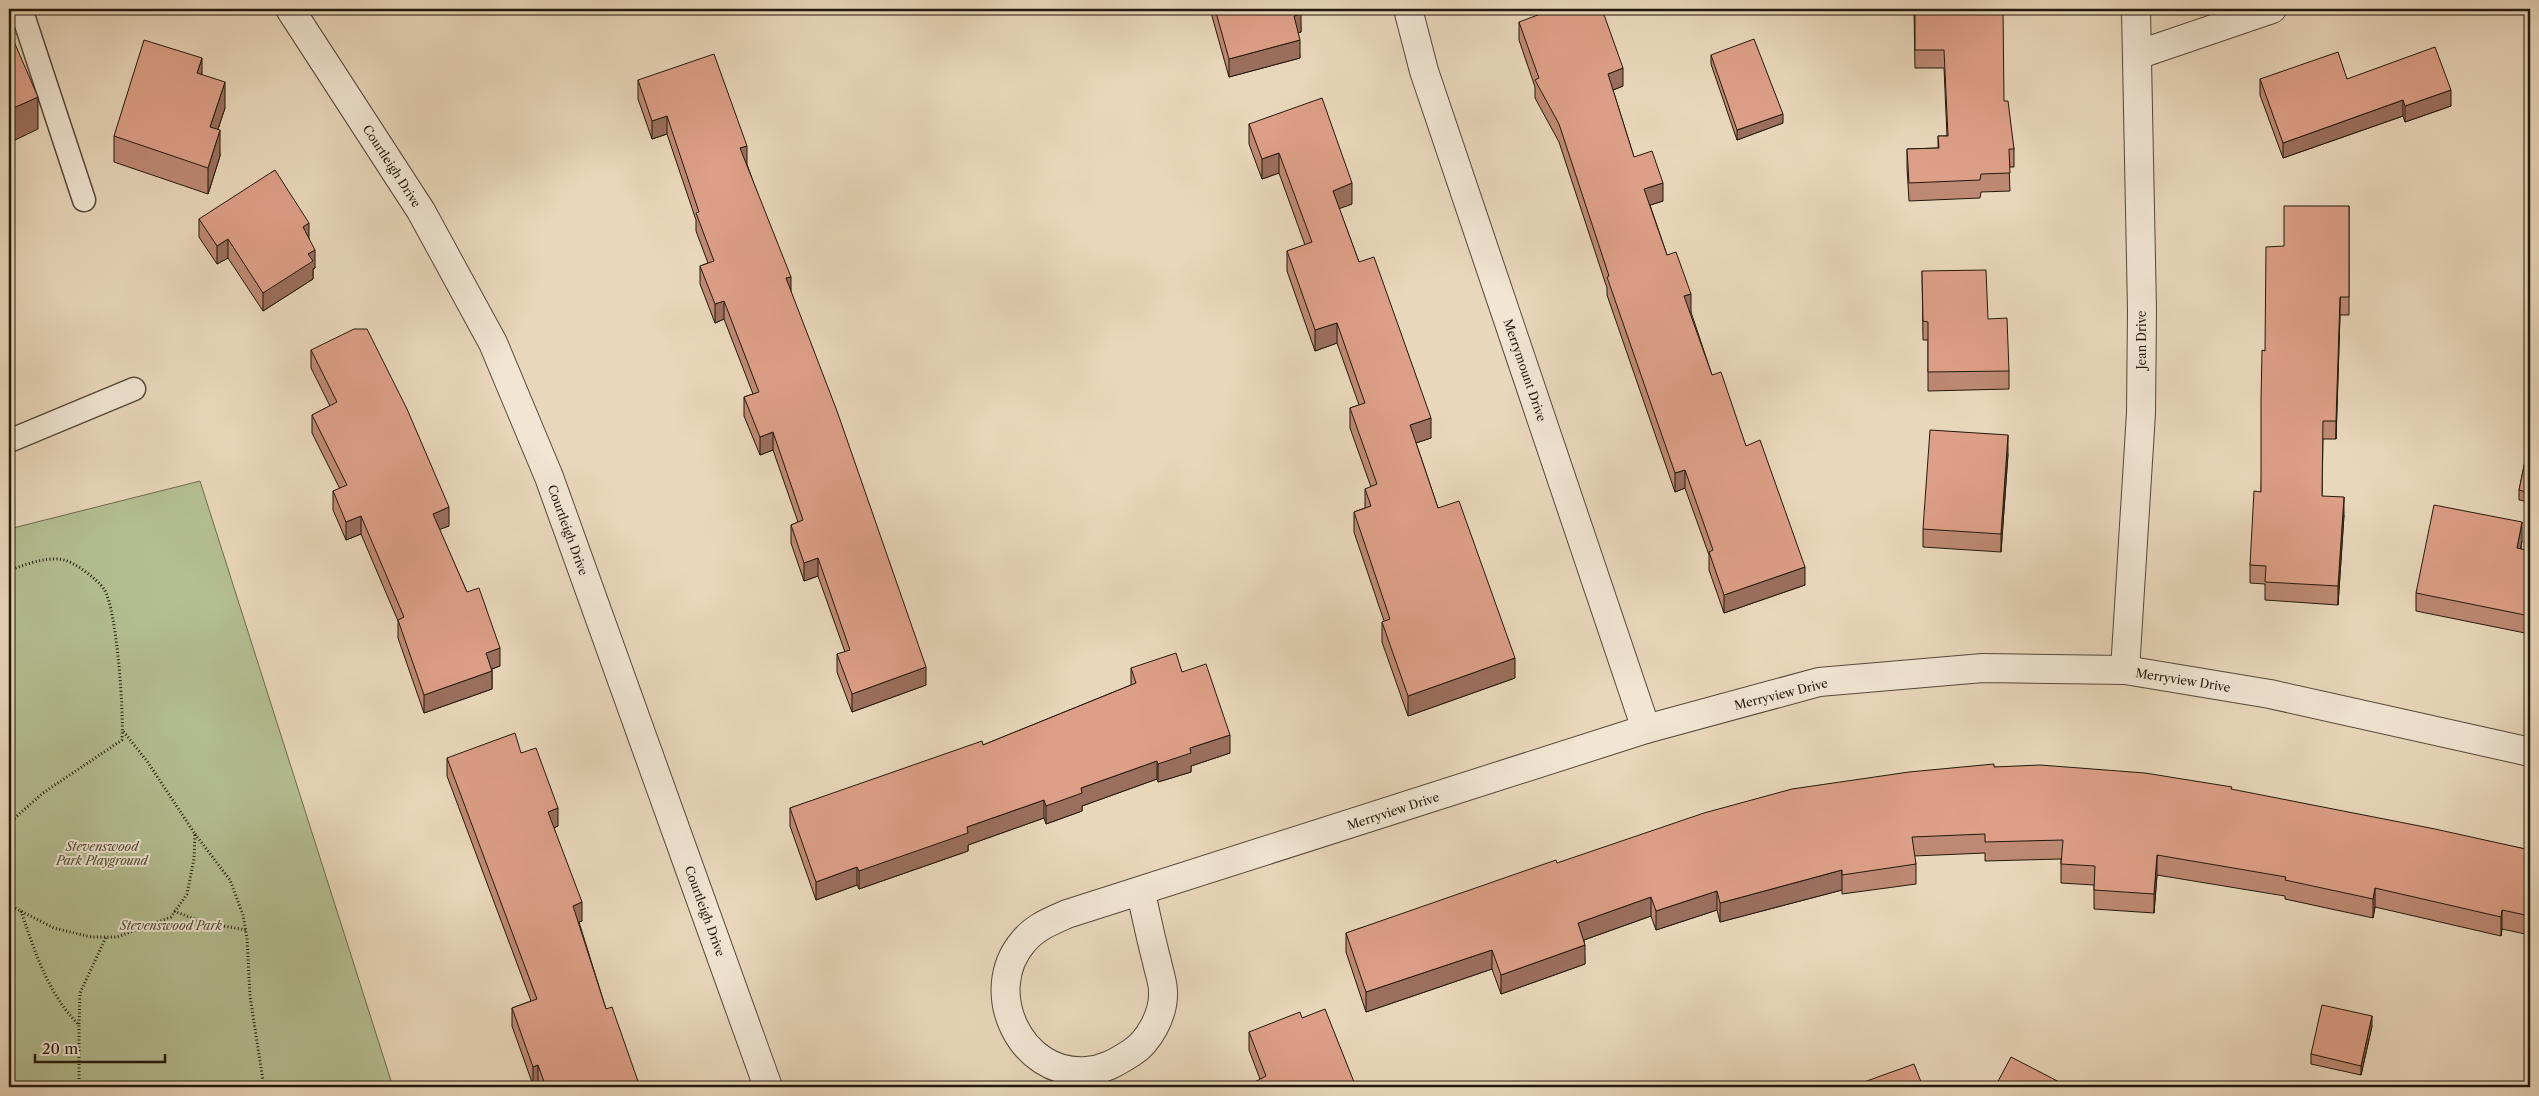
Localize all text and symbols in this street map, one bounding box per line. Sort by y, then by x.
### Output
street label: Courtleigh Drive [360,122,424,210]
street label: Jean Drive [2134,310,2149,372]
street label: Merrymount Drive [1500,317,1550,423]
street label: Courtleigh Drive [545,483,591,578]
street label: Merryview Drive [2134,665,2232,695]
street label: Merryview Drive [1733,675,1830,713]
street label: Merryview Drive [1345,789,1441,833]
park label: Stevenswood Park Playground [55,839,150,868]
street label: Courtleigh Drive [682,864,728,959]
park label: Stevenswood Park [119,918,223,933]
scale bar [35,1031,165,1063]
text: 20 m [42,1039,78,1058]

